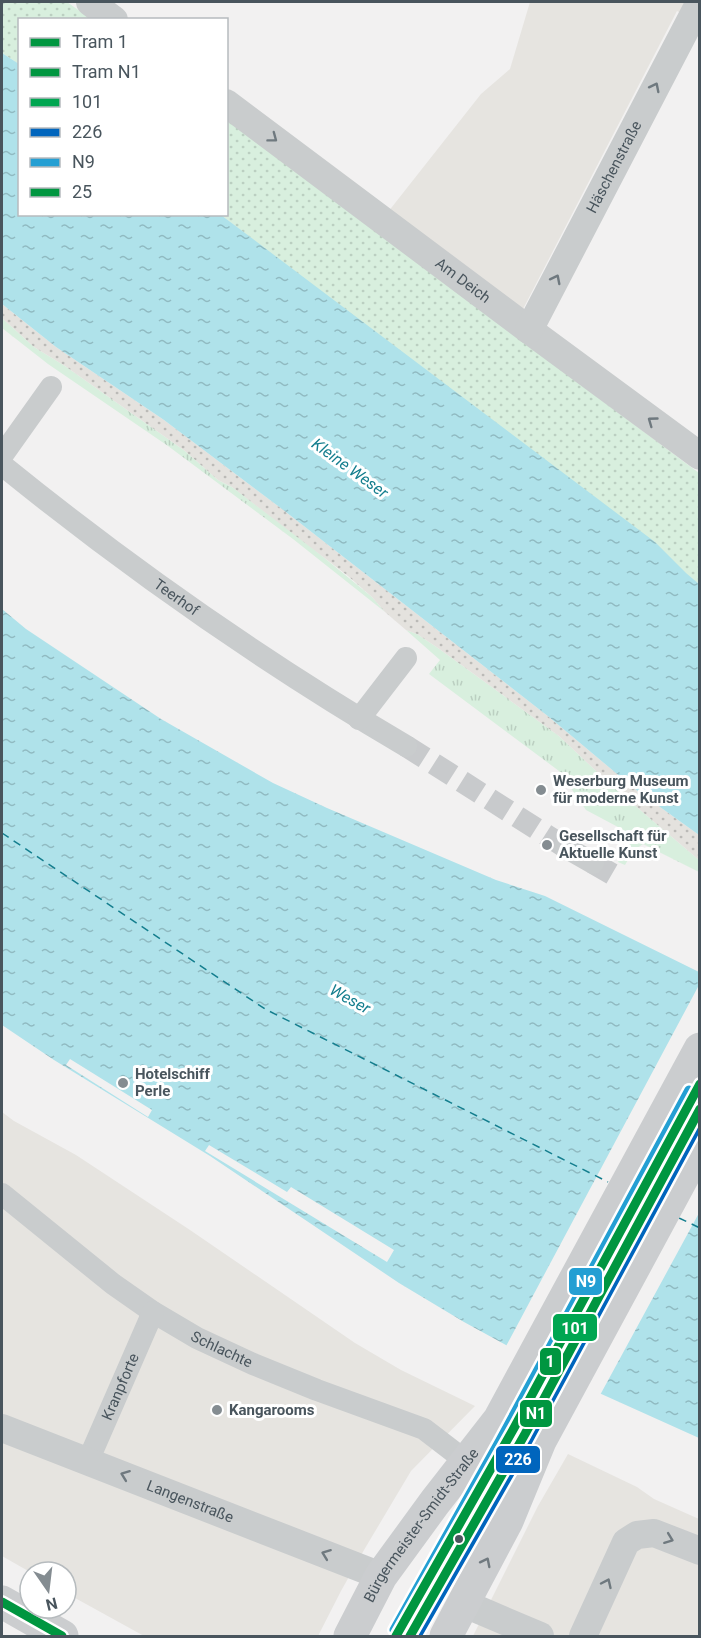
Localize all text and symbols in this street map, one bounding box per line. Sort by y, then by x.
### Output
legend [18,18,228,216]
text: Tram 1 [72,31,128,52]
text: Tram N1 [72,61,141,82]
one-way arrow [648,82,660,93]
text: 101 [72,91,102,112]
street label: Häschenstraße [583,118,646,216]
text: 226 [72,121,102,142]
one-way arrow [267,131,278,142]
text: N9 [72,151,95,172]
text: 25 [72,181,92,202]
street label: Am Deich [432,254,494,307]
one-way arrow [549,274,560,285]
one-way arrow [648,417,659,428]
water label: Kleine Weser [308,434,392,502]
street label: Teerhof [150,575,203,620]
place label: Weserburg Museum für moderne Kunst [553,772,689,807]
marker: Weserburg Museum für moderne Kunst [534,783,548,797]
place label: Gesellschaft für Aktuelle Kunst [559,827,667,862]
marker: Gesellschaft für Aktuelle Kunst [540,838,554,852]
water label: Weser [326,980,374,1018]
place label: Hotelschiff Perle [135,1065,210,1100]
marker: Hotelschiff Perle [116,1076,130,1090]
line badge: N9 [568,1267,603,1296]
text: N9 [576,1272,596,1291]
line badge: 101 [552,1313,598,1342]
text: 101 [561,1319,589,1338]
street label: Schlachte [187,1327,255,1371]
line badge: 1 [539,1347,562,1376]
street label: Kranpforte [98,1350,143,1423]
text: 1 [545,1352,555,1371]
line badge: N1 [519,1399,553,1428]
place label: Kangarooms [229,1401,315,1419]
marker: Kangarooms [210,1403,224,1417]
text: N1 [526,1404,546,1423]
street label: Bürgermeister-Smidt-Straße [360,1445,483,1605]
line badge: 226 [495,1445,541,1474]
text: 226 [504,1450,532,1469]
one-way arrow [121,1470,132,1482]
street label: Langenstraße [144,1476,236,1527]
one-way arrow [663,1531,674,1544]
unlabelled marker [453,1533,465,1545]
one-way arrow [322,1549,333,1561]
one-way arrow [479,1558,490,1569]
north arrow [18,1560,78,1620]
one-way arrow [600,1579,612,1590]
text: N [44,1593,59,1615]

